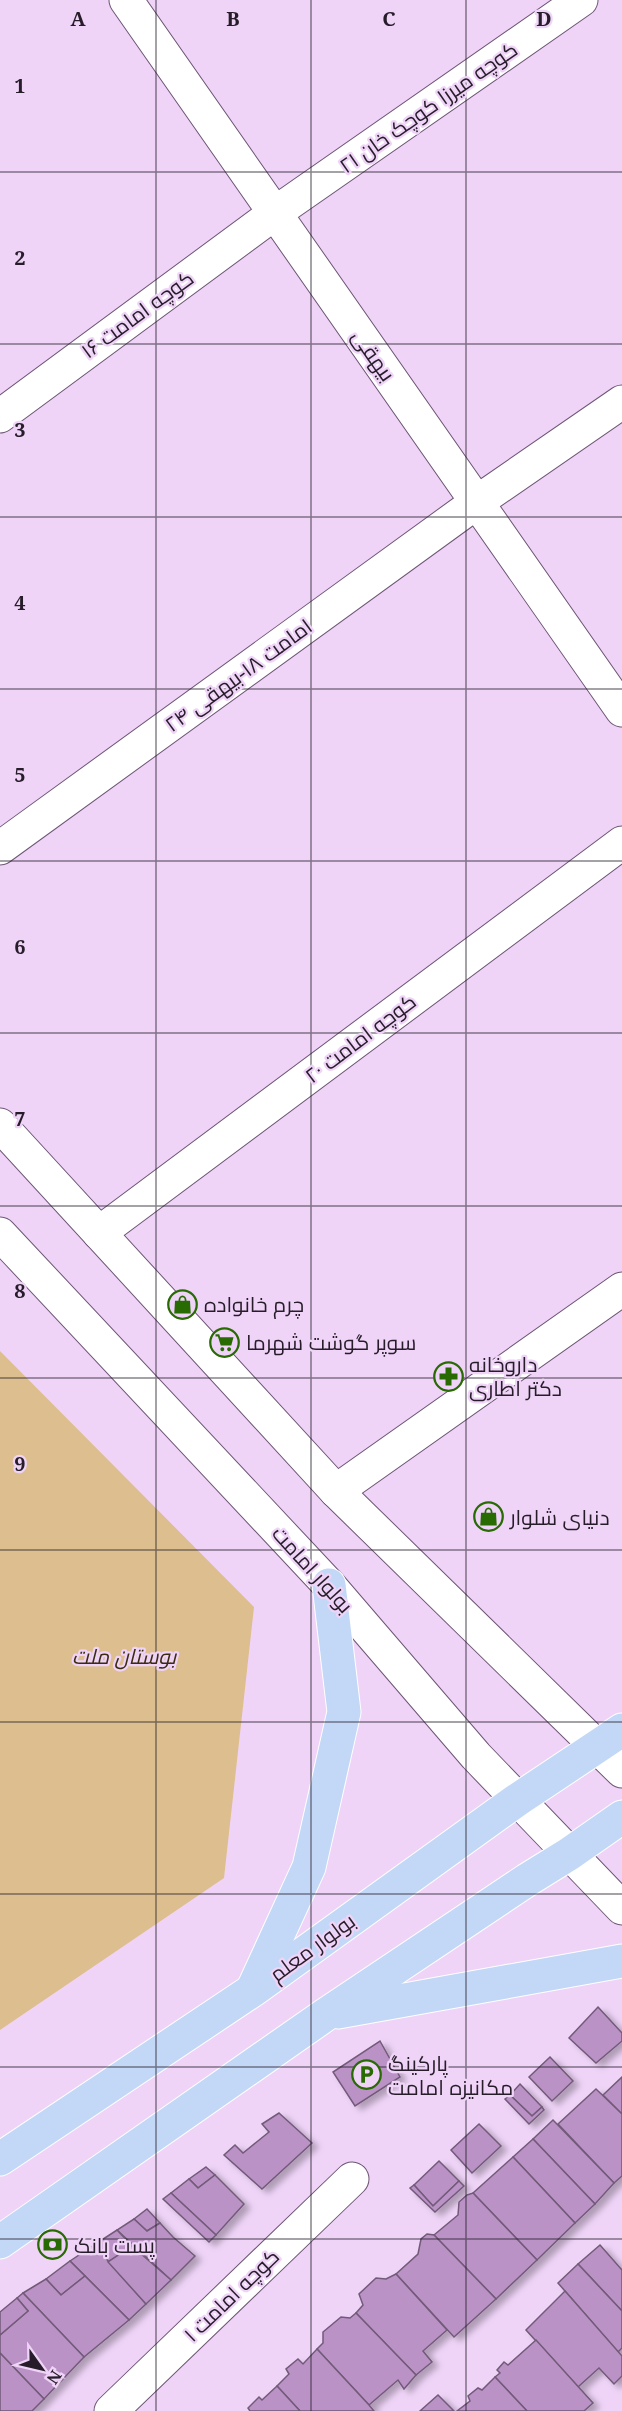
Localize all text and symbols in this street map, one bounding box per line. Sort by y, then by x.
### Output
text: A [70,5,86,32]
text: B [226,5,240,32]
text: C [382,5,396,32]
text: D [536,5,552,32]
street label: کوچه میرزا کوچک خان ۲۱ [333,35,523,180]
text: 1 [14,72,26,99]
text: 2 [14,244,26,271]
street label: کوچه امامت ۱۶ [75,264,199,365]
street label: بیهقی [346,323,402,387]
text: 3 [14,416,26,443]
text: 4 [14,589,26,616]
street label: امامت ۱۸-بیهقی ۲۴ [159,612,317,738]
text: 5 [14,761,26,788]
text: 6 [14,933,26,960]
street label: کوچه امامت ۲۰ [299,987,422,1090]
text: 7 [14,1105,26,1132]
text: 8 [14,1277,26,1304]
shop icon: چرم خانواده [167,1288,199,1320]
place label: چرم خانواده [204,1290,304,1319]
supermarket icon: سوپر گوشت شهرما [209,1326,241,1358]
place label: سوپر گوشت شهرما [246,1328,416,1357]
place label: داروخانه دکتر اطاری [469,1350,562,1402]
pharmacy icon: داروخانه دکتر اطاری [432,1360,464,1392]
text: 9 [14,1450,26,1477]
shop icon: دنیای شلوار [473,1501,505,1533]
place label: دنیای شلوار [509,1503,610,1531]
street label: بولوار امامت [266,1519,360,1619]
park label: بوستان ملت [72,1642,177,1670]
street label: بولوار معلم [264,1906,361,1988]
place label: پارکینگ مکانیزه امامت [388,2049,513,2101]
parking icon: پارکینگ مکانیزه امامت [351,2059,383,2091]
bank icon: پست بانک [37,2229,69,2261]
place label: پست بانک [74,2231,155,2260]
street label: کوچه امامت ۱ [177,2242,285,2348]
north arrow [12,2339,72,2399]
text: N [42,2366,67,2389]

